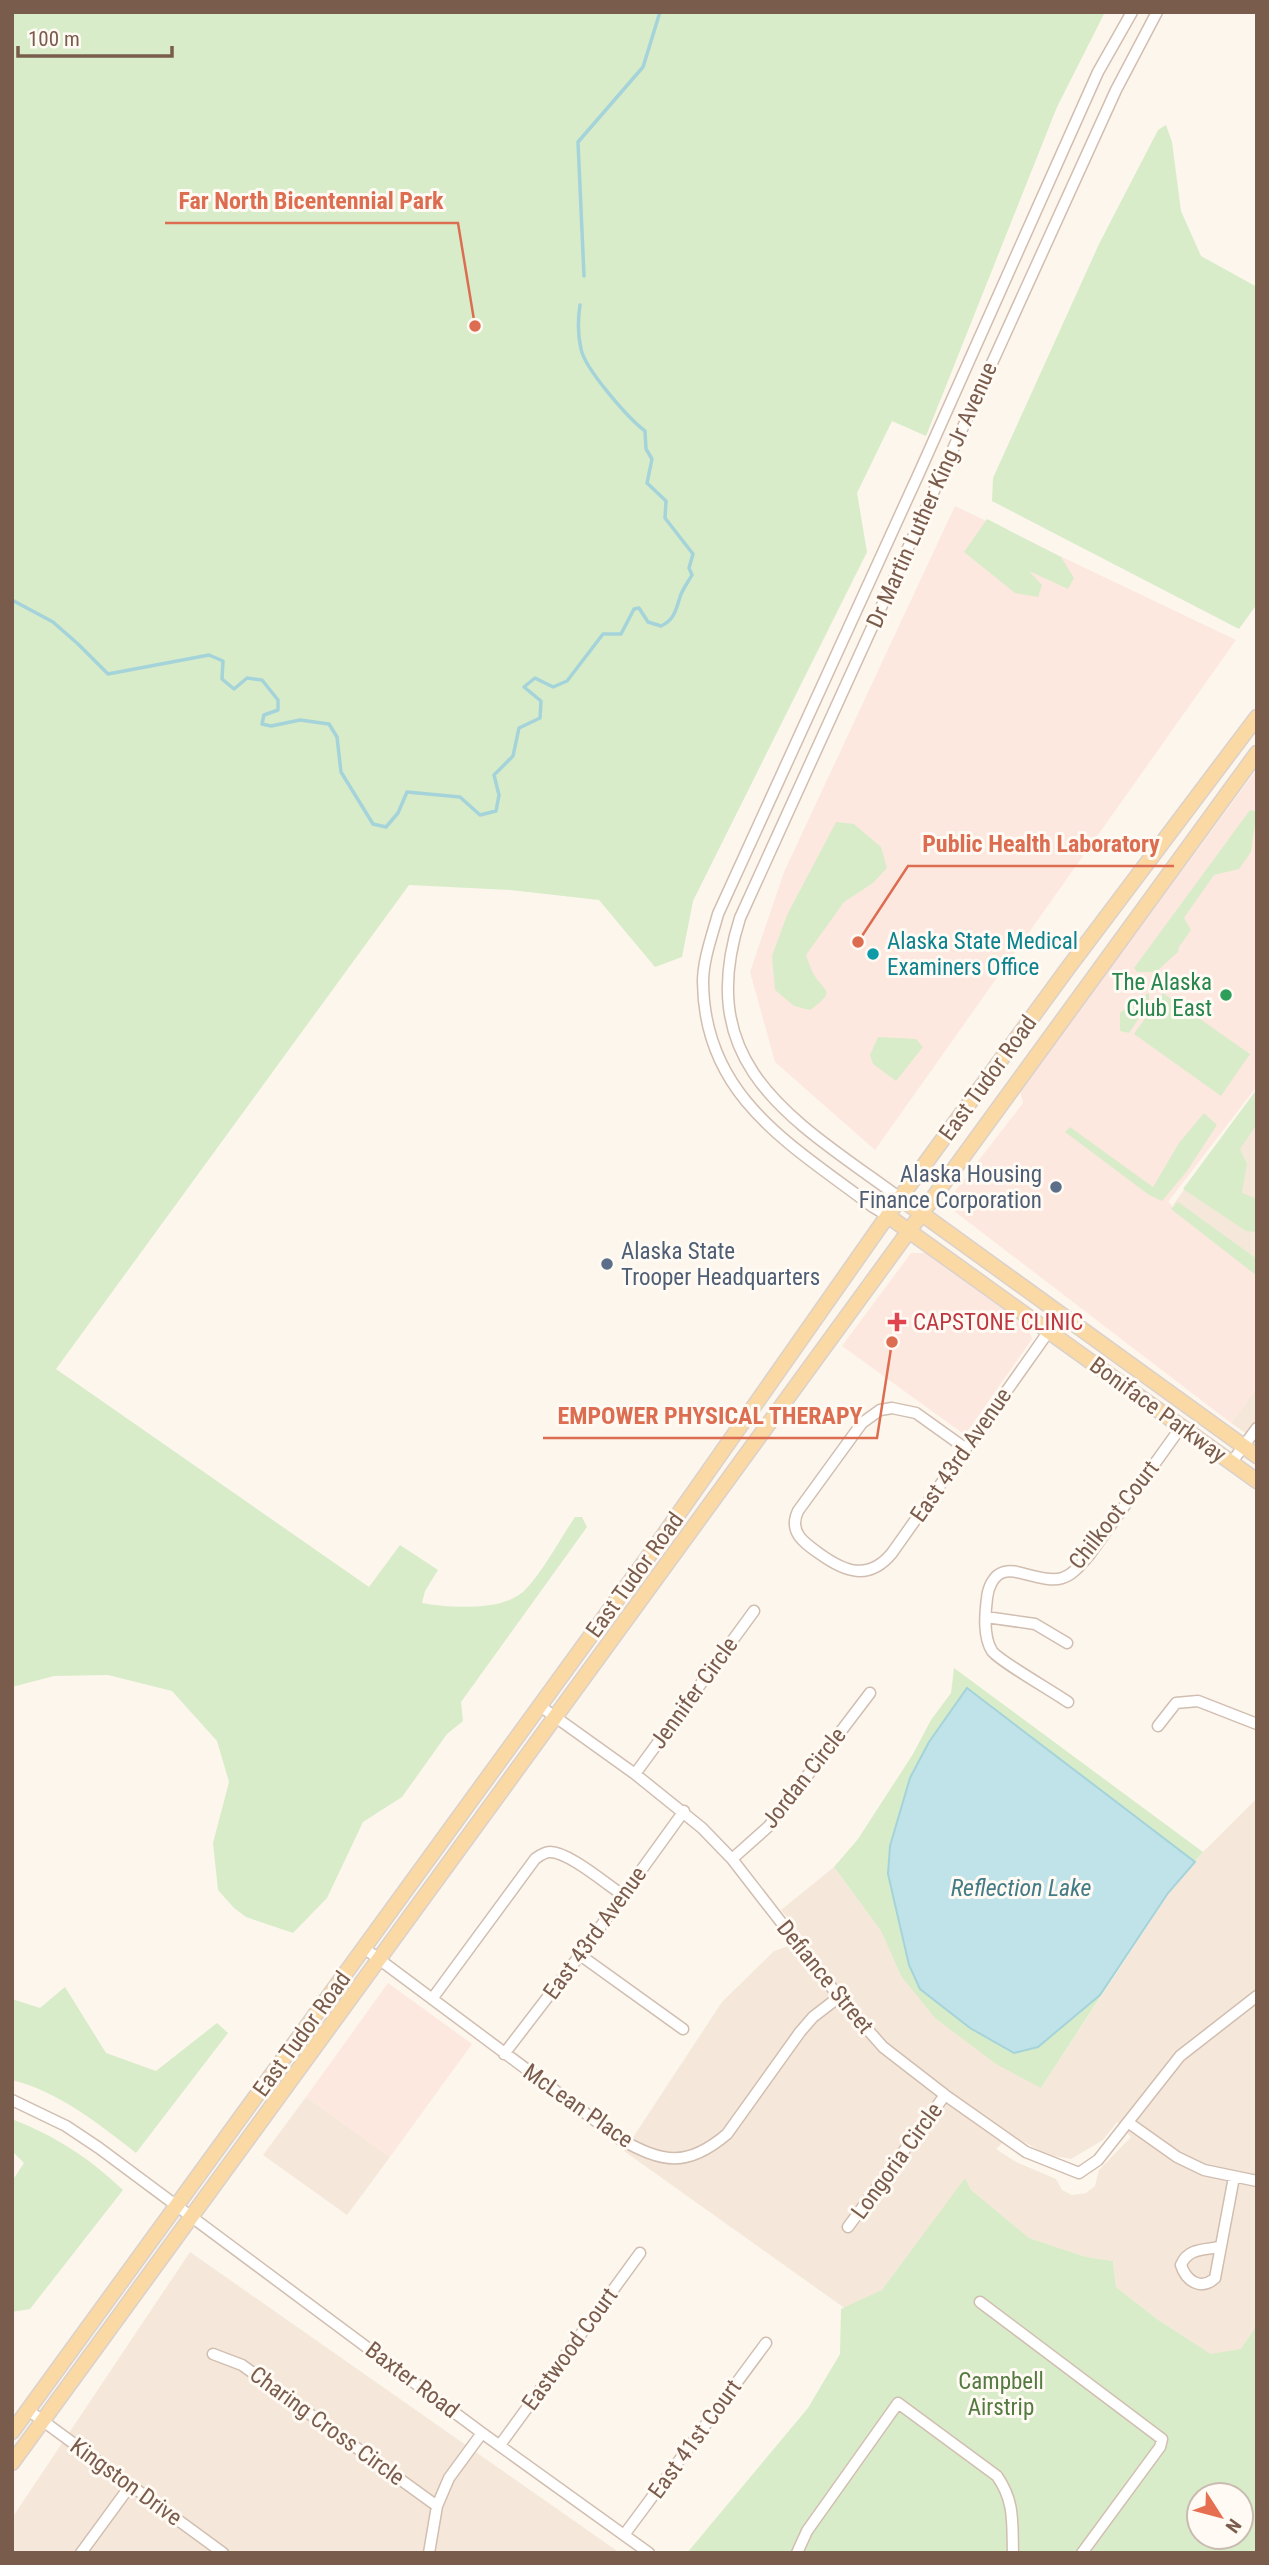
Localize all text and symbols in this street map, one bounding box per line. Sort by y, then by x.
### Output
scale bar [18,14,172,58]
text: 100 m [28,27,80,51]
callout: Far North Bicentennial Park [165,178,458,223]
text: Far North Bicentennial Park [178,187,444,215]
street label: Dr Martin Luther King Jr Avenue [861,358,1003,632]
callout: Public Health Laboratory [908,821,1174,866]
text: Public Health Laboratory [922,830,1160,858]
place label: Alaska State Medical Examiners Office [887,928,1078,981]
marker: Alaska State Medical Examiners Office [865,946,881,962]
place label: The Alaska Club East [1111,969,1212,1022]
marker: The Alaska Club East [1218,987,1234,1003]
street label: East Tudor Road [934,1010,1042,1146]
place label: Alaska Housing Finance Corporation [859,1161,1042,1214]
marker: Alaska Housing Finance Corporation [1048,1179,1064,1195]
place label: Alaska State Trooper Headquarters [621,1238,820,1291]
marker: Alaska State Trooper Headquarters [599,1256,615,1272]
place label: CAPSTONE CLINIC [913,1309,1083,1336]
marker: CAPSTONE CLINIC [887,1312,907,1332]
street label: Boniface Parkway [1085,1351,1232,1469]
street label: East 43rd Avenue [905,1383,1017,1527]
callout: EMPOWER PHYSICAL THERAPY [543,1393,877,1438]
text: EMPOWER PHYSICAL THERAPY [557,1402,863,1430]
street label: Chilkoot Court [1063,1455,1165,1575]
street label: East Tudor Road [581,1507,689,1643]
street label: Jennifer Circle [644,1632,744,1754]
street label: Jordan Circle [756,1722,852,1834]
street label: East 43rd Avenue [538,1861,652,2005]
water label: Reflection Lake [951,1874,1091,1902]
street label: Defiance Street [771,1915,879,2039]
street label: East Tudor Road [248,1966,356,2102]
street label: McLean Place [518,2058,638,2154]
street label: Longoria Circle [846,2098,948,2224]
street label: Eastwood Court [517,2283,623,2415]
street label: Baxter Road [360,2336,464,2424]
street label: Charing Cross Circle [244,2361,410,2491]
park label: Campbell Airstrip [958,2368,1044,2421]
street label: East 41st Court [643,2374,747,2504]
street label: Kingston Drive [65,2433,187,2531]
north arrow [1185,2481,1255,2551]
text: N [1221,2514,1246,2537]

